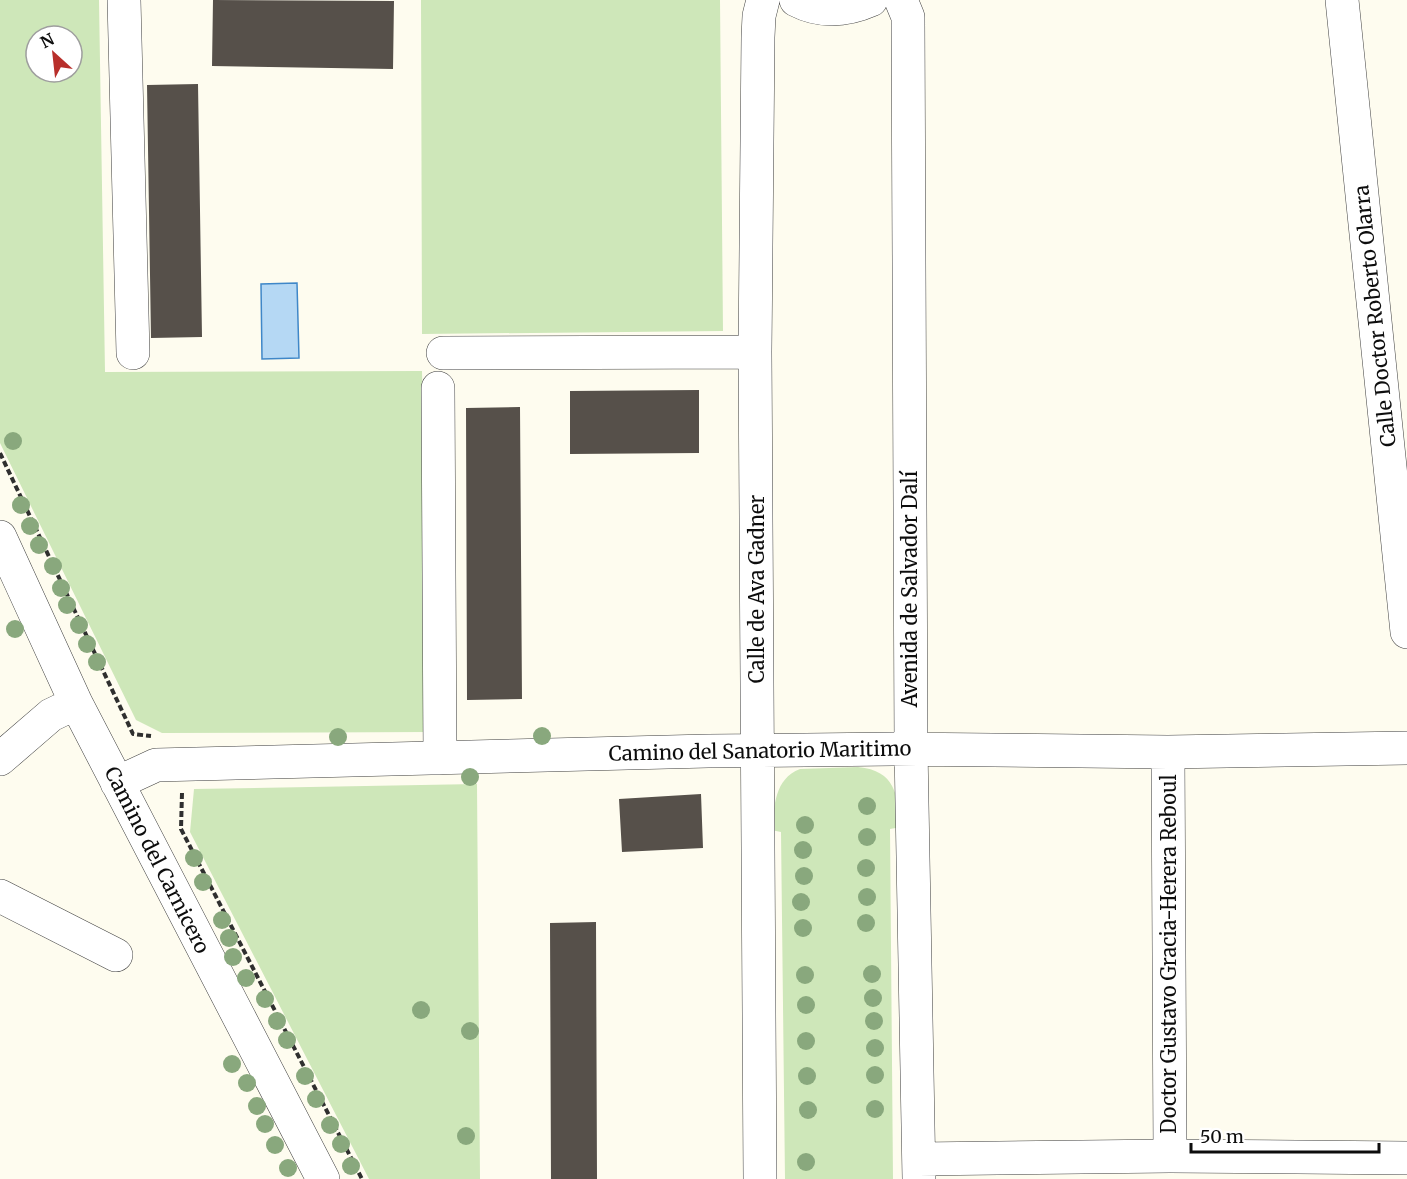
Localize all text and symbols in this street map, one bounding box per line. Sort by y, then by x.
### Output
north arrow [24,24,84,84]
text: N [37,29,58,52]
street label: Calle Doctor Roberto Olarra [1348,184,1401,448]
street label: Avenida de Salvador Dalí [897,470,922,708]
street label: Calle de Ava Gadner [744,495,769,683]
street label: Camino del Sanatorio Maritimo [608,735,912,766]
street label: Camino del Carnicero [99,762,216,958]
street label: Doctor Gustavo Gracia-Herera Reboul [1156,774,1181,1134]
scale bar [1191,1116,1378,1154]
text: 50 m [1200,1125,1244,1148]

